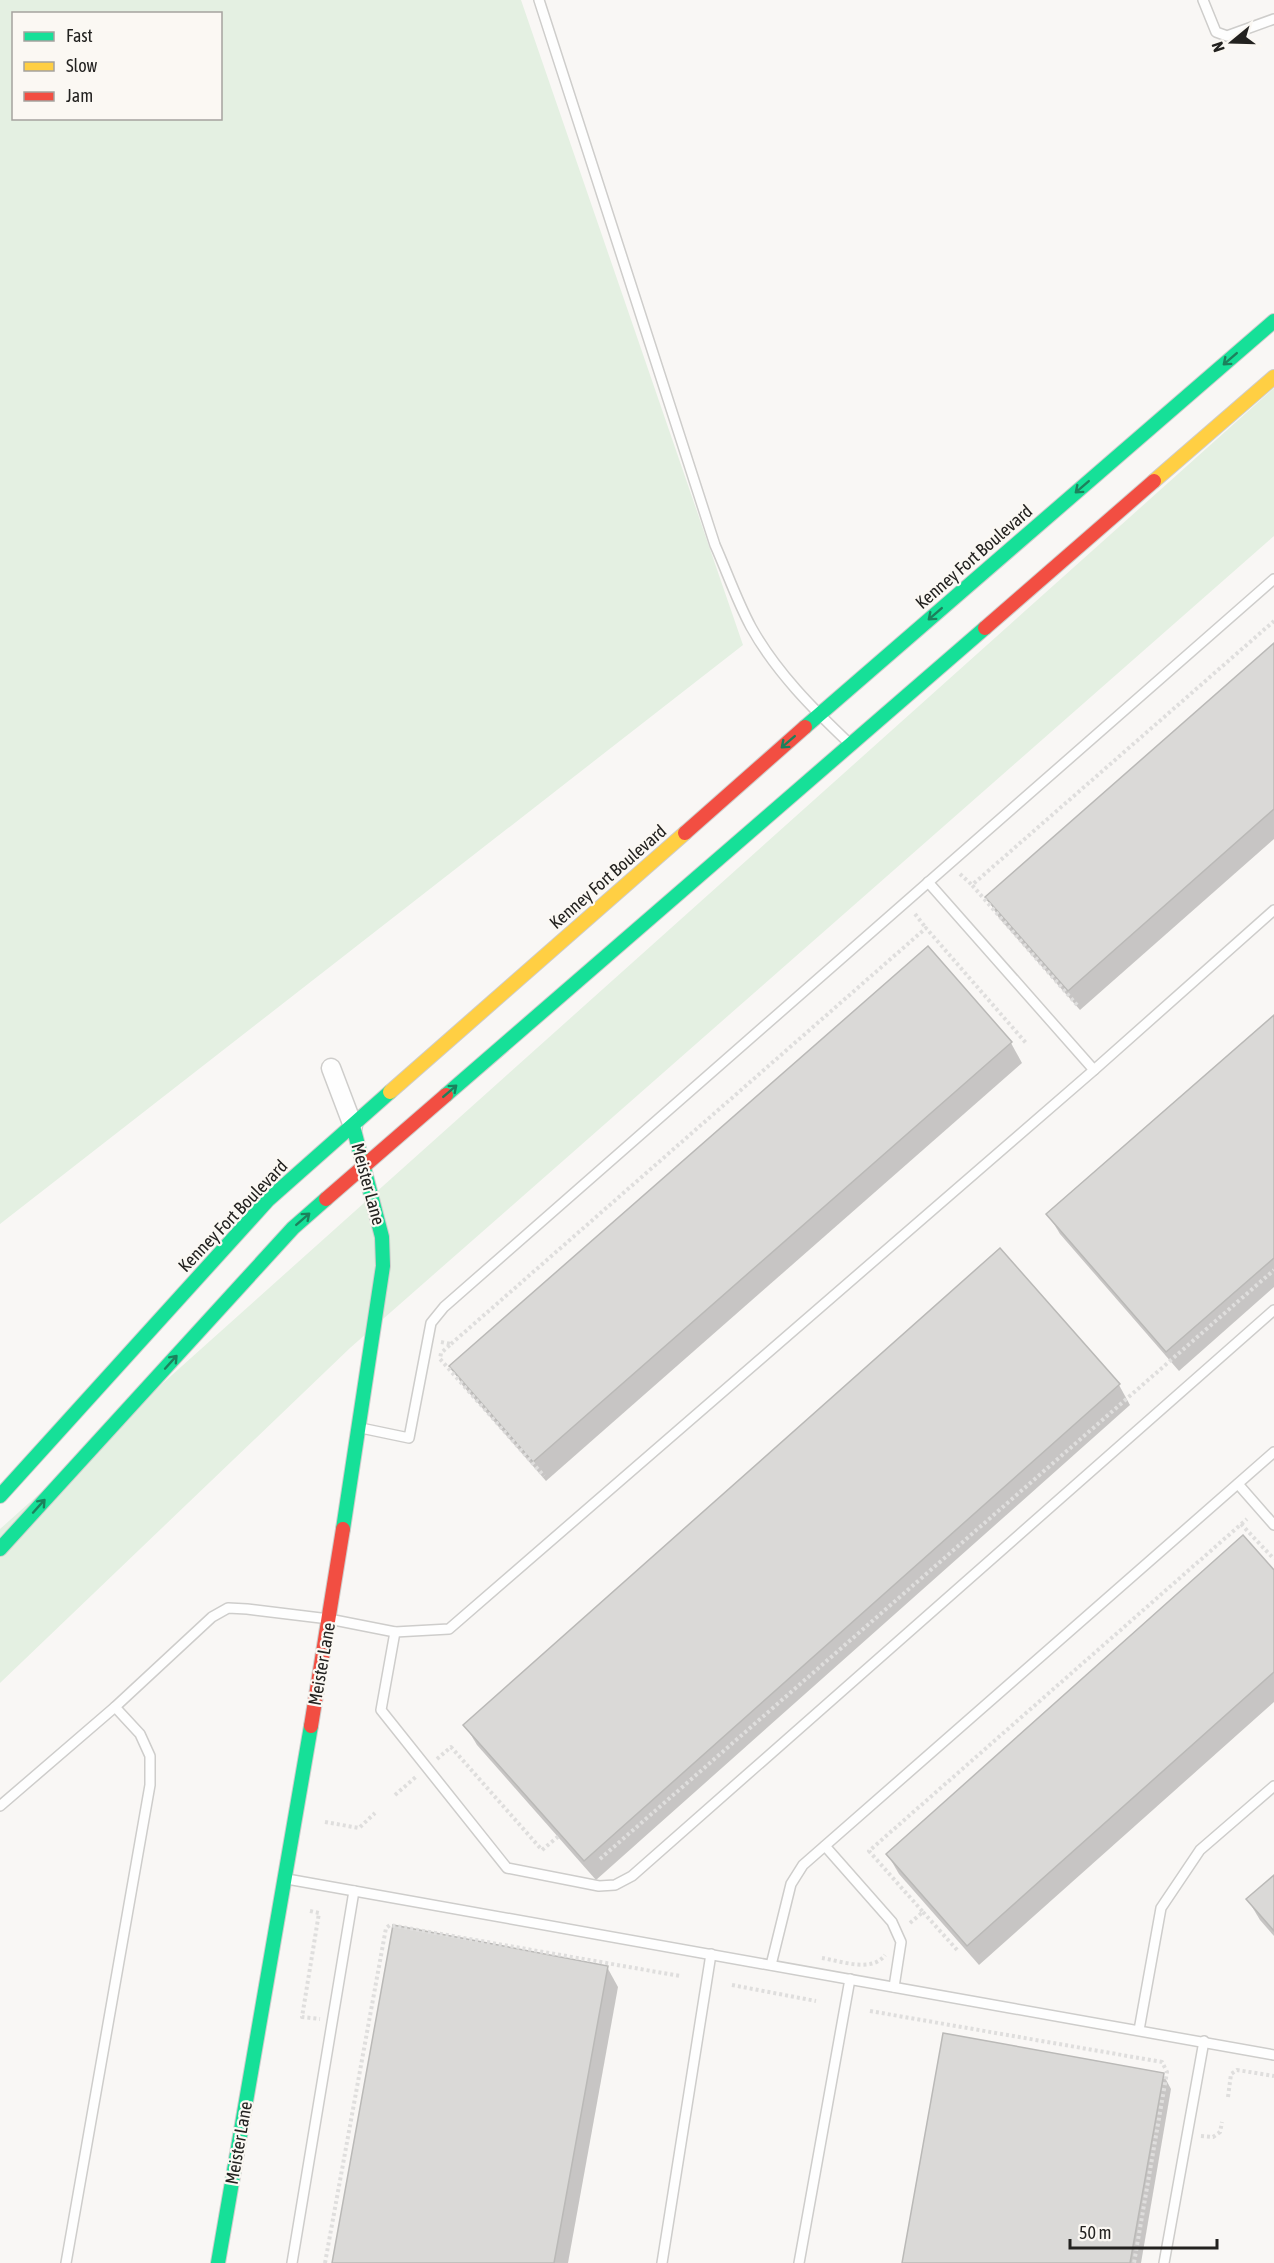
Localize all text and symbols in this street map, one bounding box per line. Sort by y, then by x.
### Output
legend [12,12,222,120]
north arrow [1202,12,1262,72]
text: Fast [66,25,93,46]
text: N [1208,39,1228,54]
text: Slow [66,55,97,76]
text: Jam [66,85,93,106]
one-way arrow [1223,352,1238,366]
one-way arrow [1075,480,1090,494]
street label: Kenney Fort Boulevard [911,500,1036,613]
one-way arrow [928,607,943,621]
one-way arrow [781,735,796,749]
street label: Kenney Fort Boulevard [545,820,670,933]
one-way arrow [443,1084,458,1098]
street label: Meister Lane [347,1141,389,1227]
street label: Kenney Fort Boulevard [174,1155,292,1276]
one-way arrow [295,1212,310,1226]
one-way arrow [164,1354,178,1369]
one-way arrow [32,1499,46,1514]
street label: Meister Lane [304,1621,339,1707]
street label: Meister Lane [221,2100,256,2186]
scale bar [1070,2212,1217,2250]
text: 50 m [1079,2222,1111,2243]

